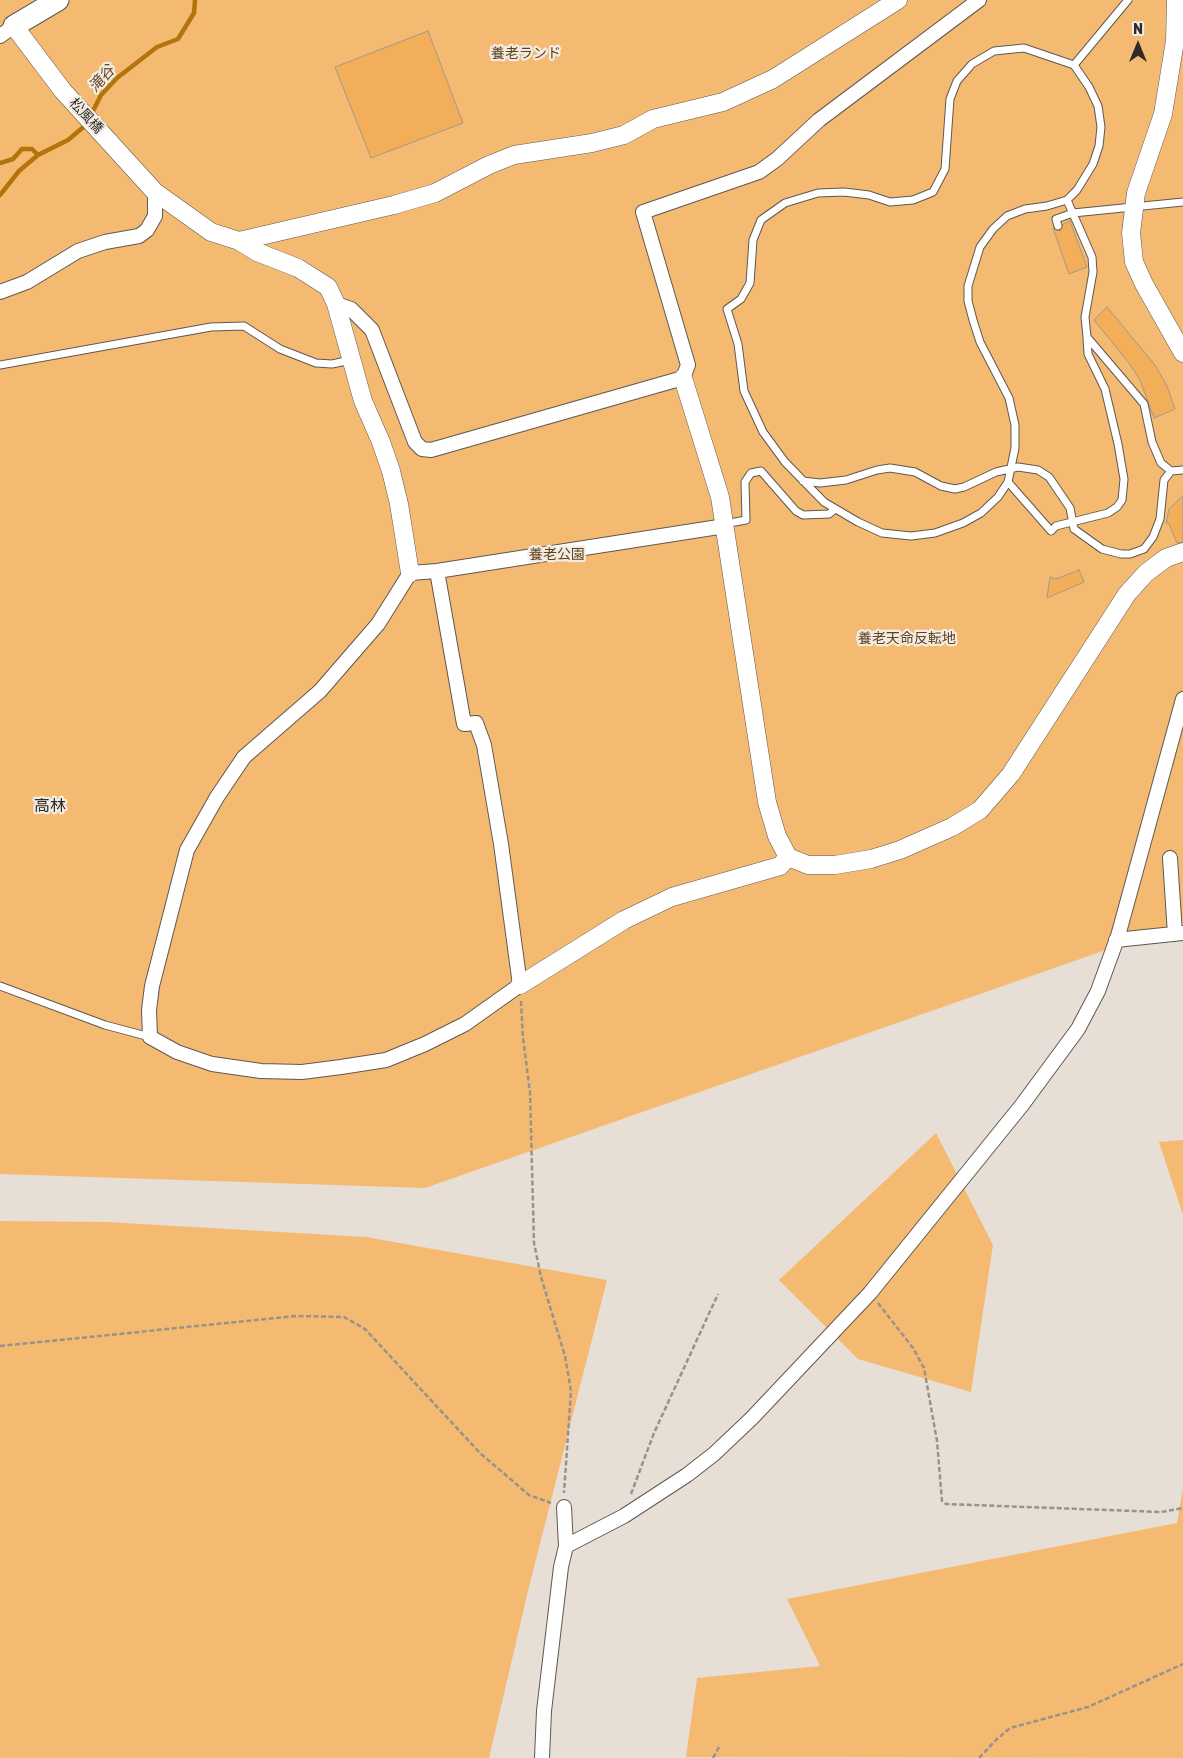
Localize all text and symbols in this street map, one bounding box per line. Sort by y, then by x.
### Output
north arrow [1113,20,1163,70]
text: N [1133,21,1143,38]
park label: 養老ランド [491,46,561,62]
water label: 滝谷 [85,62,119,96]
street label: 松風橋 [66,95,106,137]
park label: 養老公園 [529,547,585,563]
park label: 養老天命反転地 [858,631,956,647]
district label: 高林 [34,796,66,816]

